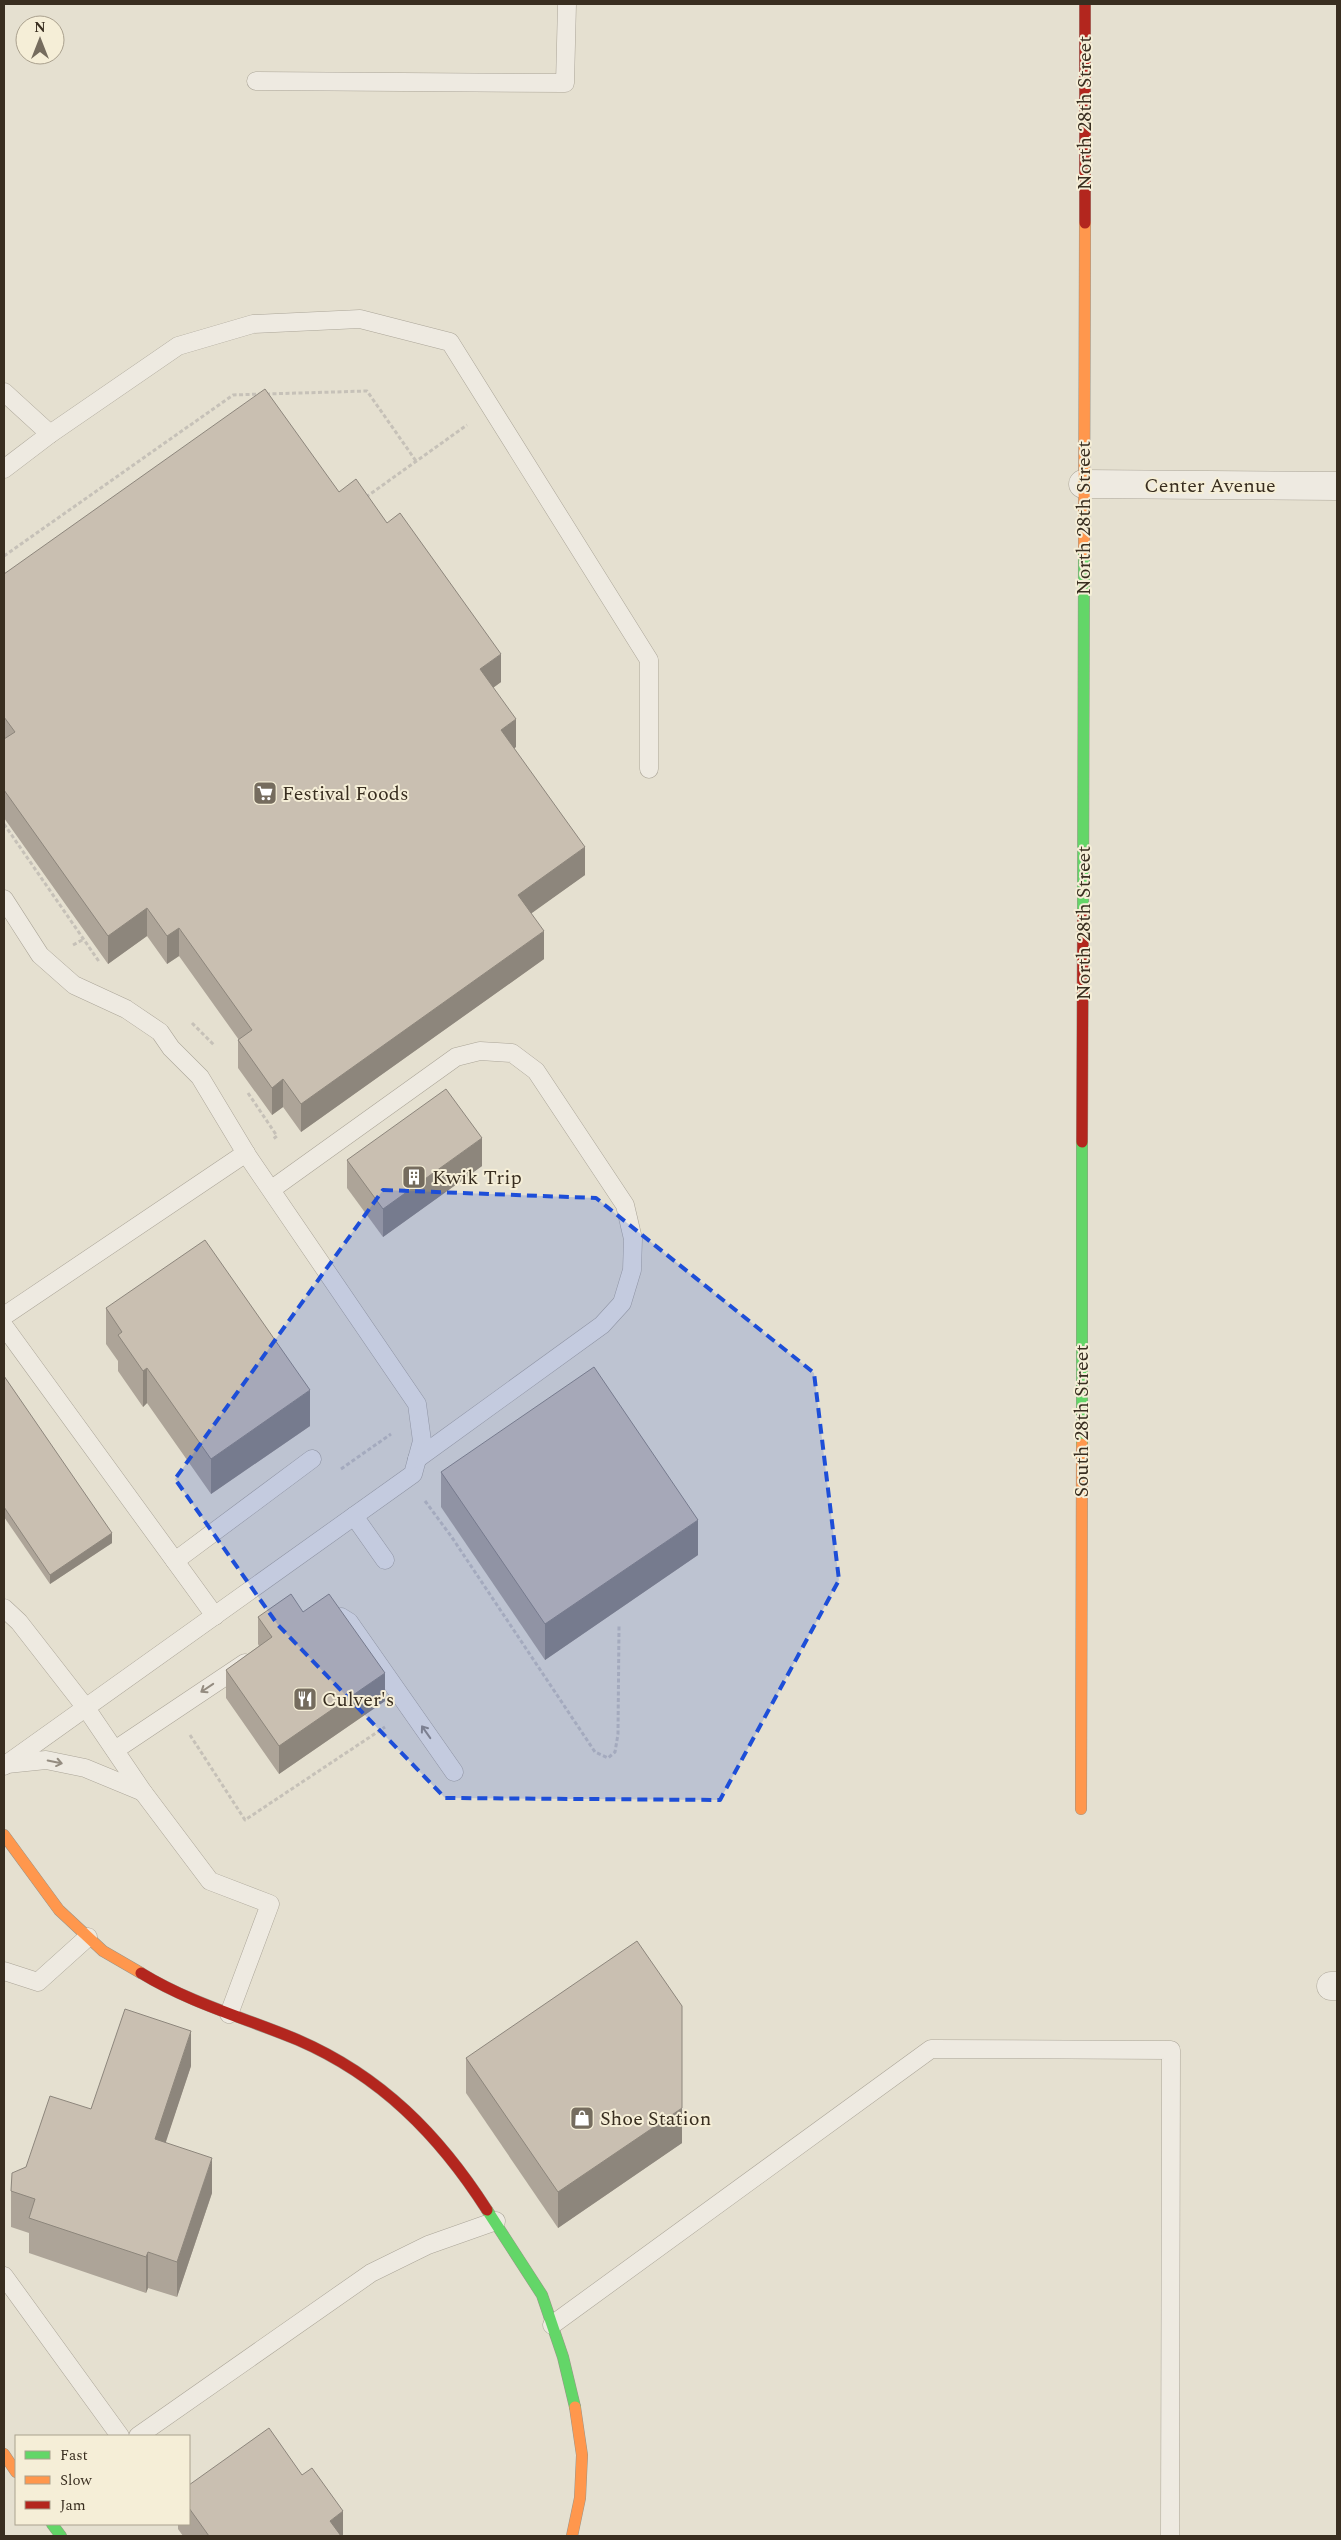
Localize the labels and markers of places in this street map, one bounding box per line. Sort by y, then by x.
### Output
place label: Festival Foods [282,779,409,809]
supermarket icon: Festival Foods [252,780,278,806]
place label: Kwik Trip [432,1163,522,1193]
building icon: Kwik Trip [401,1164,427,1190]
place label: Culver's [322,1685,394,1715]
restaurant icon: Culver's [292,1686,318,1712]
place label: Shoe Station [600,2104,711,2134]
shop icon: Shoe Station [569,2105,595,2131]

